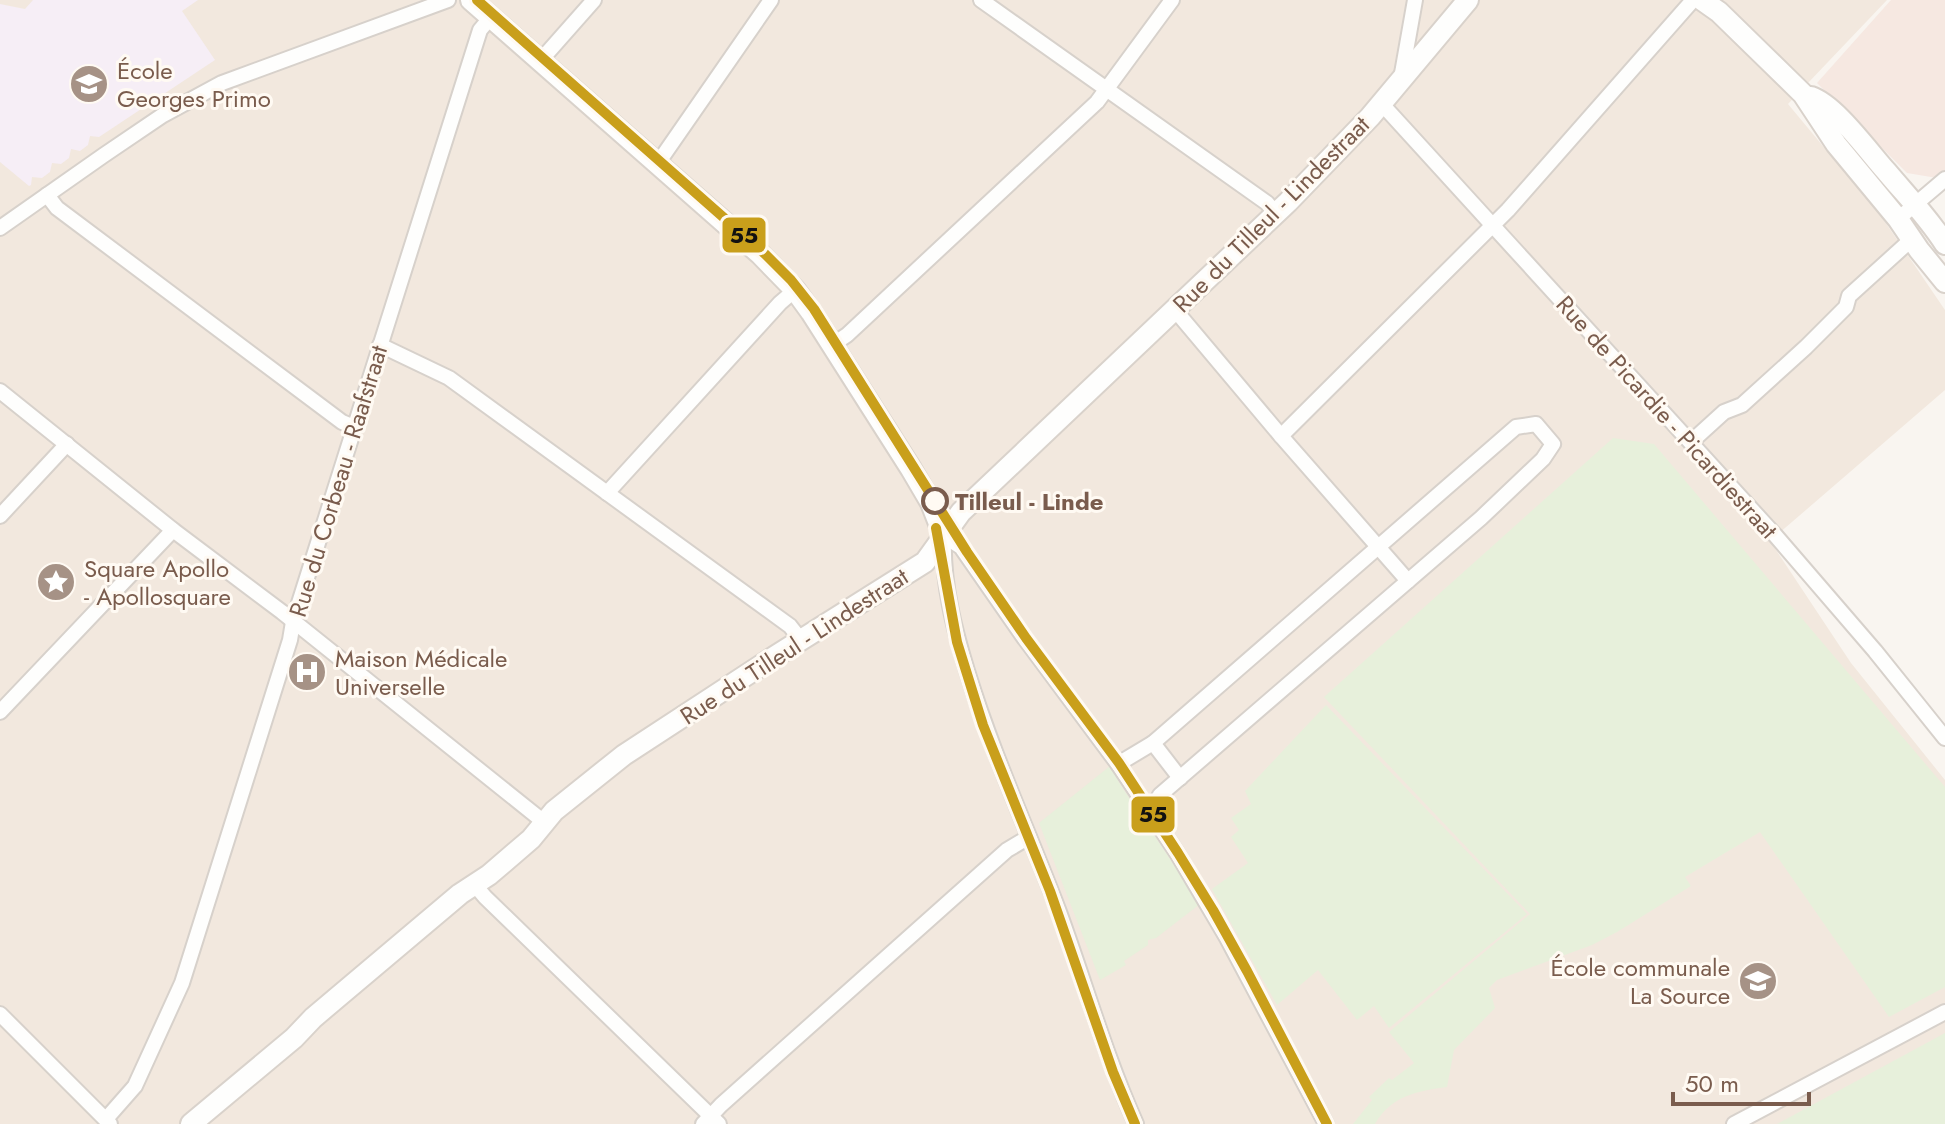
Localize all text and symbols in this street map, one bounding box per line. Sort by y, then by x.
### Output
place label: École Georges Primo [117,53,271,116]
school or university icon: École Georges Primo [68,63,110,105]
street label: Rue du Tilleul - Lindestraat [1165,108,1377,320]
line badge: 55 [721,216,767,254]
text: 55 [730,219,758,251]
street label: Rue de Picardie - Picardiestraat [1548,288,1786,547]
street label: Rue du Corbeau - Raafstraat [280,341,396,621]
place label: Tilleul - Linde [955,484,1103,519]
marker: Tilleul - Linde [922,488,948,514]
place label: Square Apollo - Apollosquare [84,551,231,614]
street label: Rue du Tilleul - Lindestraat [673,559,915,733]
place icon: Square Apollo - Apollosquare [35,561,77,603]
place label: Maison Médicale Universelle [335,641,507,704]
hospital icon: Maison Médicale Universelle [286,651,328,693]
line badge: 55 [1130,795,1176,834]
text: 55 [1139,798,1167,830]
place label: École communale La Source [1551,950,1730,1013]
school or university icon: École communale La Source [1737,960,1779,1002]
scale bar [1673,1056,1809,1106]
text: 50 m [1685,1066,1739,1101]

